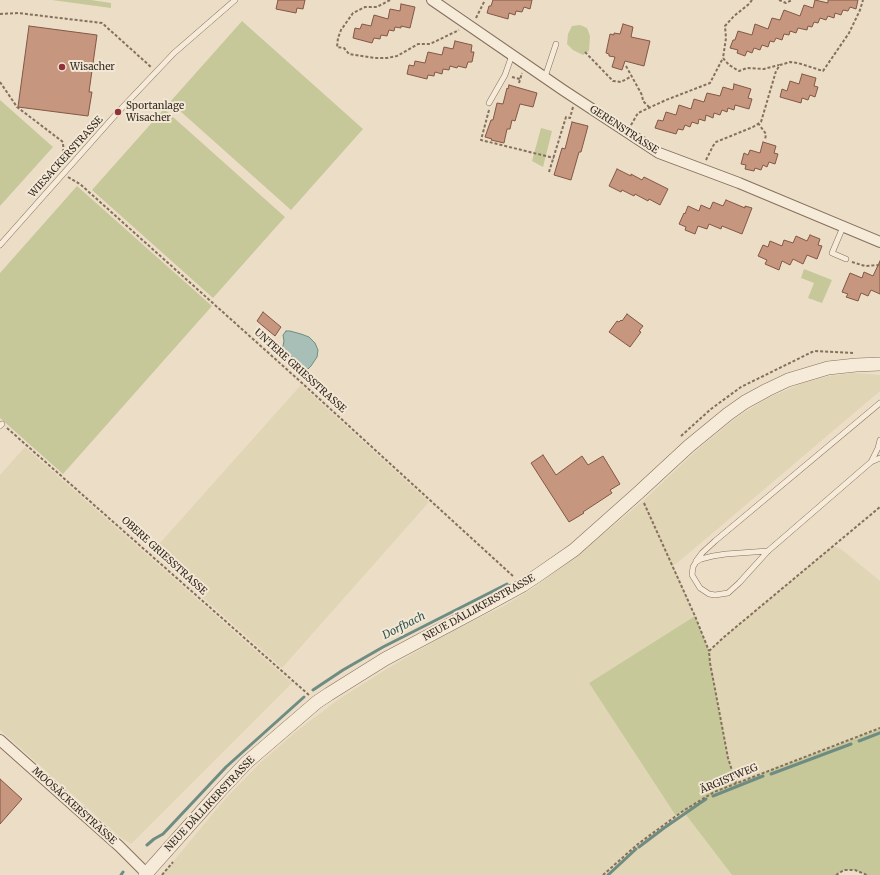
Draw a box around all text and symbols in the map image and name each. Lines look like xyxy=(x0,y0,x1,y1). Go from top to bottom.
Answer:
place label: Wisacher xyxy=(70,61,115,73)
marker: Wisacher xyxy=(57,62,67,72)
place label: Sportanlage Wisacher xyxy=(126,100,184,124)
street label: GERENSTRASSE xyxy=(587,103,661,157)
marker: Sportanlage Wisacher xyxy=(113,107,123,117)
street label: WIESACKERSTRASSE xyxy=(26,114,106,200)
street label: UNTERE GRIESSTRASSE xyxy=(252,327,348,415)
street label: OBERE GRIESSTRASSE xyxy=(119,514,209,598)
street label: NEUE DÄLLIKERSTRASSE xyxy=(421,572,537,644)
water label: Dorfbach xyxy=(380,610,428,642)
street label: NEUE DÄLLIKERSTRASSE xyxy=(163,754,257,854)
street label: ÄRGISTWEG xyxy=(698,761,760,797)
street label: MOOSÄCKERSTRASSE xyxy=(29,765,119,847)

